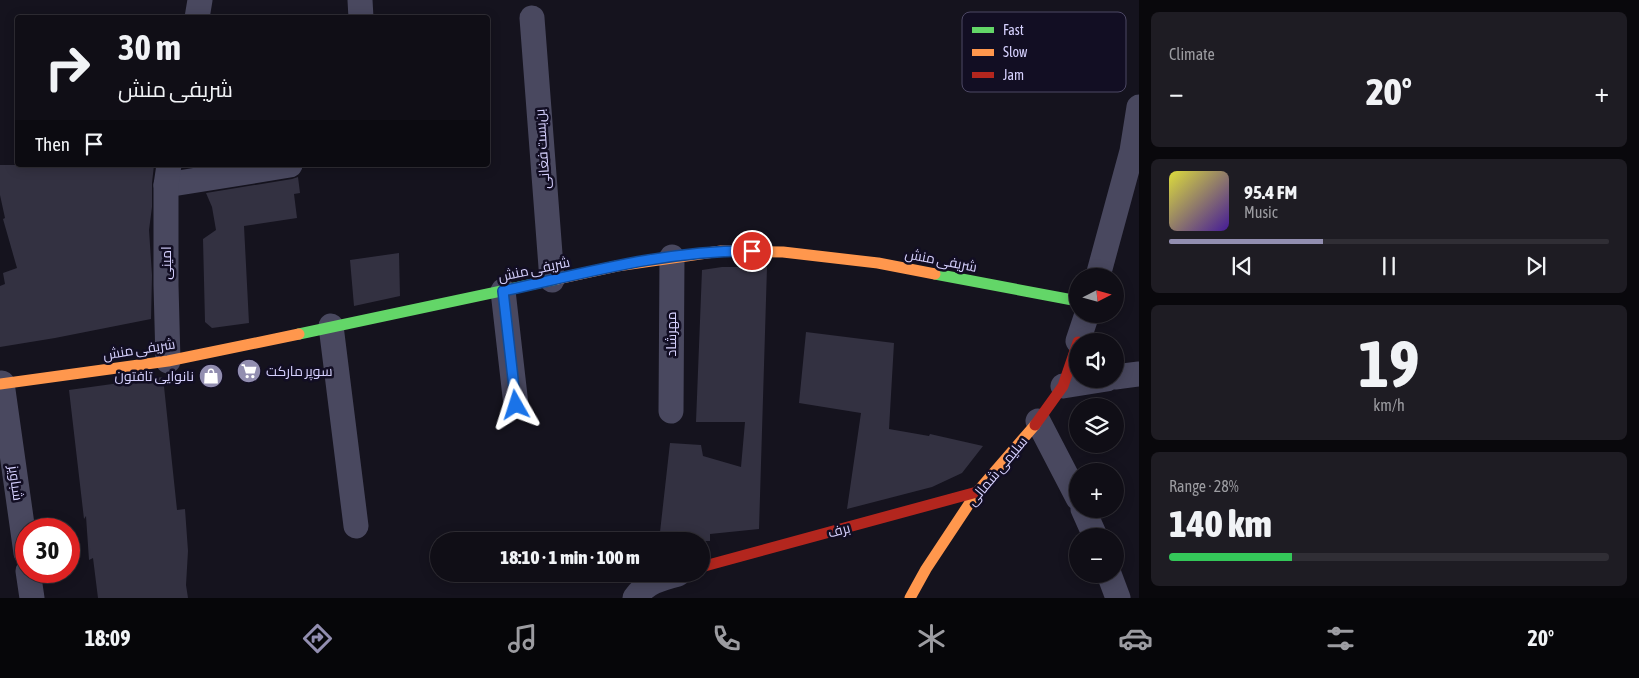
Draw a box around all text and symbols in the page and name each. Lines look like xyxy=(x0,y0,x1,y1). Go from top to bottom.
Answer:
legend xyxy=(962,12,1126,92)
text: Fast xyxy=(1003,22,1024,38)
text: 30 m xyxy=(118,27,181,67)
icon: right xyxy=(35,35,100,100)
text: Slow xyxy=(1003,44,1028,60)
text: Climate xyxy=(1169,45,1215,63)
text: Jam xyxy=(1003,67,1024,83)
text: 20° xyxy=(1366,70,1412,113)
text: شریفی منش xyxy=(118,76,233,102)
text: − xyxy=(1169,76,1184,108)
text: + xyxy=(1594,76,1609,108)
street label: بن‌بست فغانی xyxy=(531,108,553,190)
icon: arrive xyxy=(80,130,108,158)
text: Then xyxy=(35,133,70,155)
text: 95.4 FM xyxy=(1244,181,1297,203)
text: Music xyxy=(1244,203,1278,221)
pin xyxy=(731,230,773,272)
icon: arrive xyxy=(738,237,766,265)
street label: شریفی منش xyxy=(904,245,978,275)
street label: امینی xyxy=(158,246,174,280)
icon: previous xyxy=(1228,252,1256,280)
icon: pause xyxy=(1375,252,1403,280)
icon: next xyxy=(1522,252,1550,280)
street label: شریفی منش xyxy=(497,254,571,284)
north arrow xyxy=(1069,268,1124,322)
map controls xyxy=(1069,268,1124,583)
street label: مهرشاد xyxy=(663,312,679,356)
text: 19 xyxy=(1358,326,1420,401)
button: sound xyxy=(1069,333,1124,388)
street label: شریفی منش xyxy=(102,335,176,363)
supermarket icon: سوپر مارکت xyxy=(236,358,262,384)
shop icon: نانوایی تافتون xyxy=(198,363,224,389)
place label: سوپر مارکت xyxy=(266,363,333,381)
place label: نانوایی تافتون xyxy=(115,368,194,384)
position arrow xyxy=(489,378,541,430)
text: km/h xyxy=(1373,396,1405,414)
button: layers xyxy=(1069,398,1124,453)
street label: سلیمی شمالی xyxy=(964,433,1030,509)
street label: شباویز xyxy=(5,463,26,502)
button: + xyxy=(1069,463,1124,518)
text: Range · 28% xyxy=(1169,477,1239,495)
text: 140 km xyxy=(1169,502,1272,545)
speed limit sign: 30 xyxy=(15,518,80,583)
street label: برف xyxy=(826,519,852,541)
button: − xyxy=(1069,528,1124,583)
text: 18:10 · 1 min · 100 m xyxy=(500,546,640,568)
icon: directions xyxy=(300,621,335,656)
icon: music xyxy=(505,621,540,656)
icon: phone xyxy=(709,621,744,656)
icon: climate xyxy=(914,621,949,656)
icon: car xyxy=(1118,621,1153,656)
icon: filters xyxy=(1323,621,1358,656)
text: 18:09 xyxy=(85,625,131,651)
text: 20° xyxy=(1527,625,1554,651)

